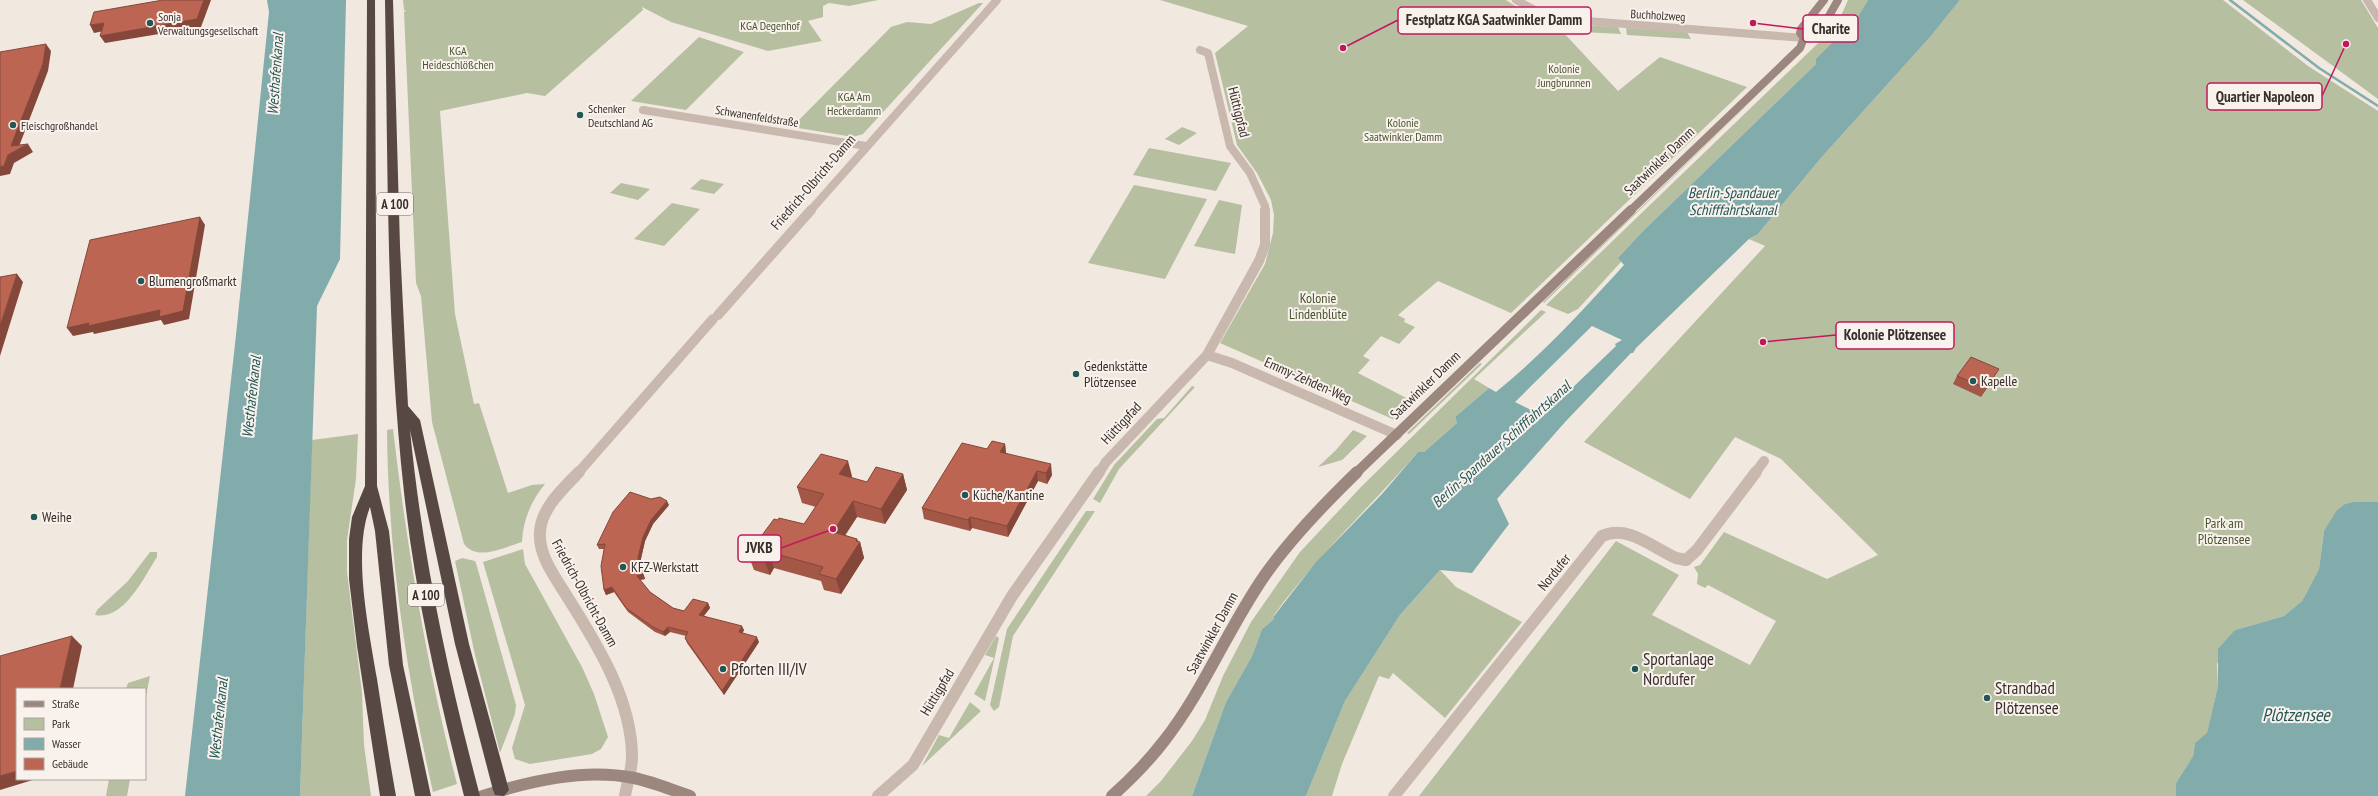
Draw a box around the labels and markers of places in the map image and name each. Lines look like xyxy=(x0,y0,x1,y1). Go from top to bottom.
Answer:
callout: Festplatz KGA Saatwinkler Damm xyxy=(1398,7,1591,34)
place label: Sonja Verwaltungsgesellschaft xyxy=(157,9,259,38)
callout: Charite xyxy=(1803,15,1858,42)
marker: Sonja Verwaltungsgesellschaft xyxy=(145,18,155,28)
callout: Quartier Napoleon xyxy=(2207,83,2322,110)
place label: Schenker Deutschland AG xyxy=(588,101,653,130)
marker: Schenker Deutschland AG xyxy=(575,110,585,120)
place label: Fleischgroßhandel xyxy=(21,118,98,133)
marker: Fleischgroßhandel xyxy=(8,120,18,130)
place label: Blumengroßmarkt xyxy=(149,272,237,290)
marker: Blumengroßmarkt xyxy=(136,276,146,286)
callout: Kolonie Plötzensee xyxy=(1836,322,1954,349)
place label: Gedenkstätte Plötzensee xyxy=(1084,357,1148,391)
marker: Gedenkstätte Plötzensee xyxy=(1071,369,1081,379)
place label: Kapelle xyxy=(1981,372,2018,390)
marker: Kapelle xyxy=(1968,376,1978,386)
place label: Küche/Kantine xyxy=(973,486,1044,504)
marker: Küche/Kantine xyxy=(960,490,970,500)
place label: Weihe xyxy=(42,508,72,526)
marker: Weihe xyxy=(29,512,39,522)
callout: JVKB xyxy=(738,535,781,562)
place label: KFZ-Werkstatt xyxy=(631,558,699,576)
marker: KFZ-Werkstatt xyxy=(618,562,628,572)
place label: Sportanlage Nordufer xyxy=(1643,648,1714,690)
place label: Pforten III/IV xyxy=(731,658,807,680)
marker: Pforten III/IV xyxy=(718,664,728,674)
marker: Sportanlage Nordufer xyxy=(1630,664,1640,674)
place label: Strandbad Plötzensee xyxy=(1995,677,2059,719)
marker: Strandbad Plötzensee xyxy=(1982,693,1992,703)

